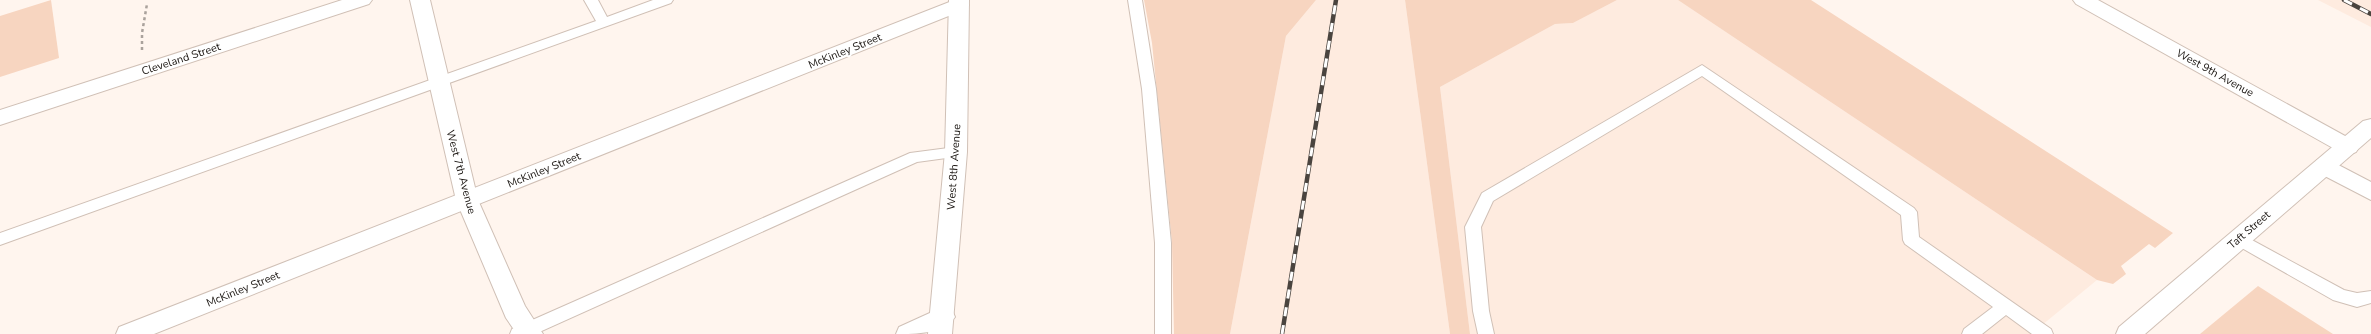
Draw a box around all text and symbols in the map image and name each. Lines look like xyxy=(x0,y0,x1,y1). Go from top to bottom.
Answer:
street label: McKinley Street xyxy=(806,29,884,72)
street label: Cleveland Street xyxy=(139,39,223,79)
street label: West 9th Avenue xyxy=(2174,46,2256,101)
street label: West 8th Avenue xyxy=(944,123,964,211)
street label: West 7th Avenue xyxy=(443,128,479,216)
street label: McKinley Street xyxy=(505,148,583,191)
street label: Taft Street xyxy=(2225,207,2274,253)
street label: McKinley Street xyxy=(204,267,282,310)

